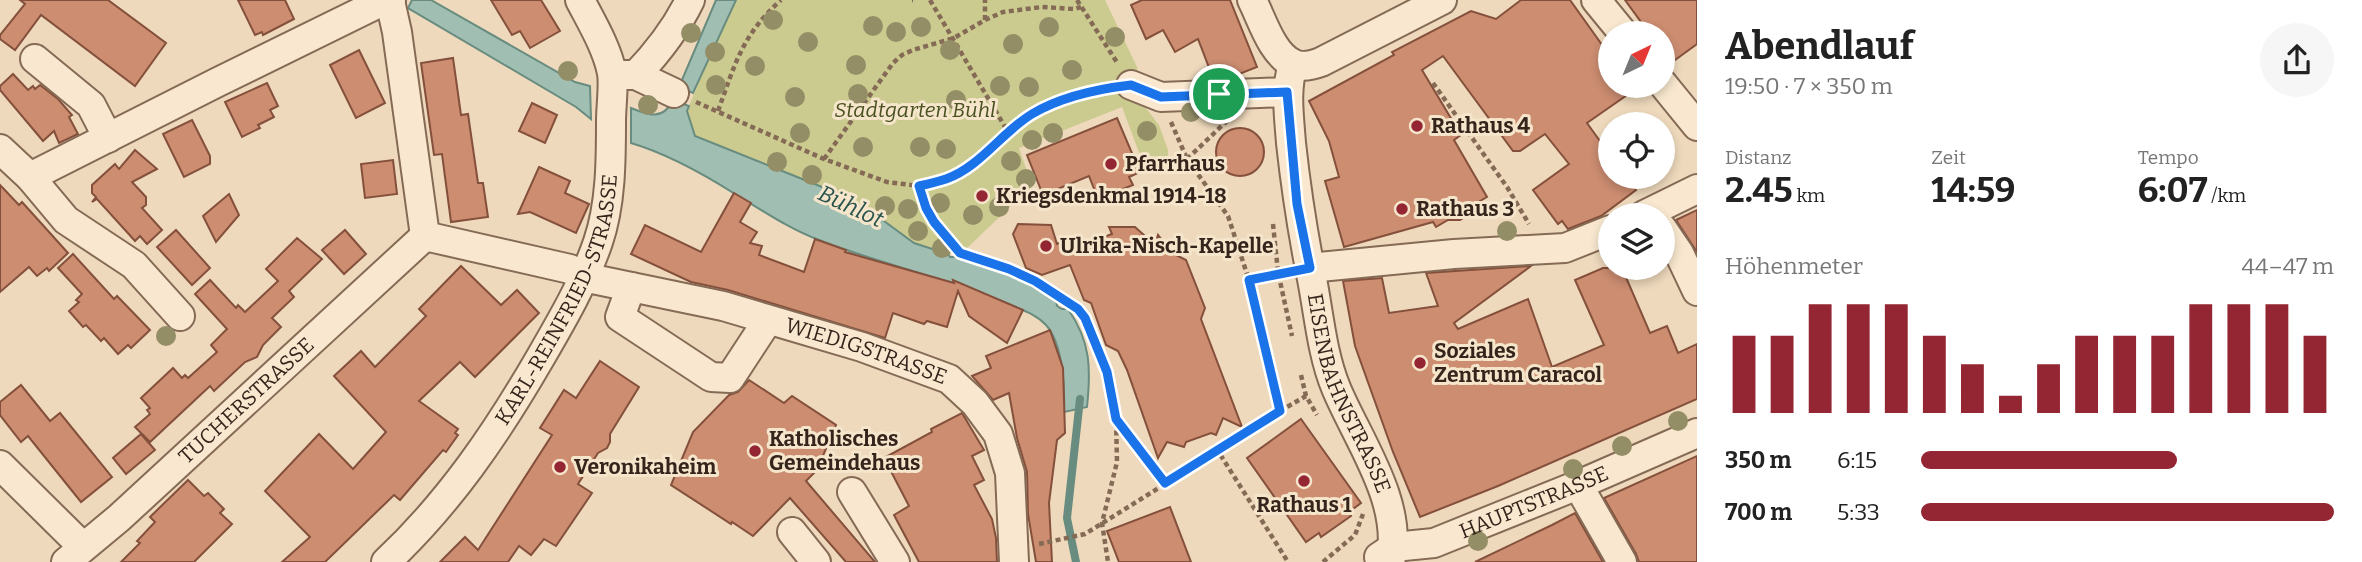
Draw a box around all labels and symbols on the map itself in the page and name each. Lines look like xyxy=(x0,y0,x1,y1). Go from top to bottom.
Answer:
north arrow xyxy=(1598,21,1675,98)
pin xyxy=(1189,64,1249,124)
park label: Stadtgarten Bühl xyxy=(834,97,996,123)
place label: Rathaus 4 xyxy=(1431,113,1530,139)
marker: Rathaus 4 xyxy=(1409,118,1425,134)
place label: Pfarrhaus xyxy=(1125,151,1225,177)
marker: Pfarrhaus xyxy=(1103,156,1119,172)
street label: KARL-REINFRIED-STRASSE xyxy=(490,173,623,430)
water label: Bühlot xyxy=(814,179,889,234)
place label: Kriegsdenkmal 1914-18 xyxy=(996,183,1227,209)
marker: Kriegsdenkmal 1914-18 xyxy=(974,188,990,204)
place label: Rathaus 3 xyxy=(1416,196,1514,222)
marker: Rathaus 3 xyxy=(1394,201,1410,217)
place label: Ulrika-Nisch-Kapelle xyxy=(1060,233,1274,259)
marker: Ulrika-Nisch-Kapelle xyxy=(1038,238,1054,254)
street label: EISENBAHNSTRASSE xyxy=(1302,292,1396,497)
street label: WIEDIGSTRASSE xyxy=(782,312,951,390)
street label: TUCHERSTRASSE xyxy=(173,332,319,469)
place label: Soziales Zentrum Caracol xyxy=(1434,338,1603,388)
marker: Soziales Zentrum Caracol xyxy=(1412,355,1428,371)
place label: Katholisches Gemeindehaus xyxy=(769,426,920,476)
marker: Katholisches Gemeindehaus xyxy=(747,443,763,459)
place label: Veronikaheim xyxy=(574,454,716,480)
marker: Veronikaheim xyxy=(552,459,568,475)
street label: HAUPTSTRASSE xyxy=(1455,460,1612,544)
marker: Rathaus 1 xyxy=(1296,473,1312,489)
place label: Rathaus 1 xyxy=(1256,492,1352,518)

